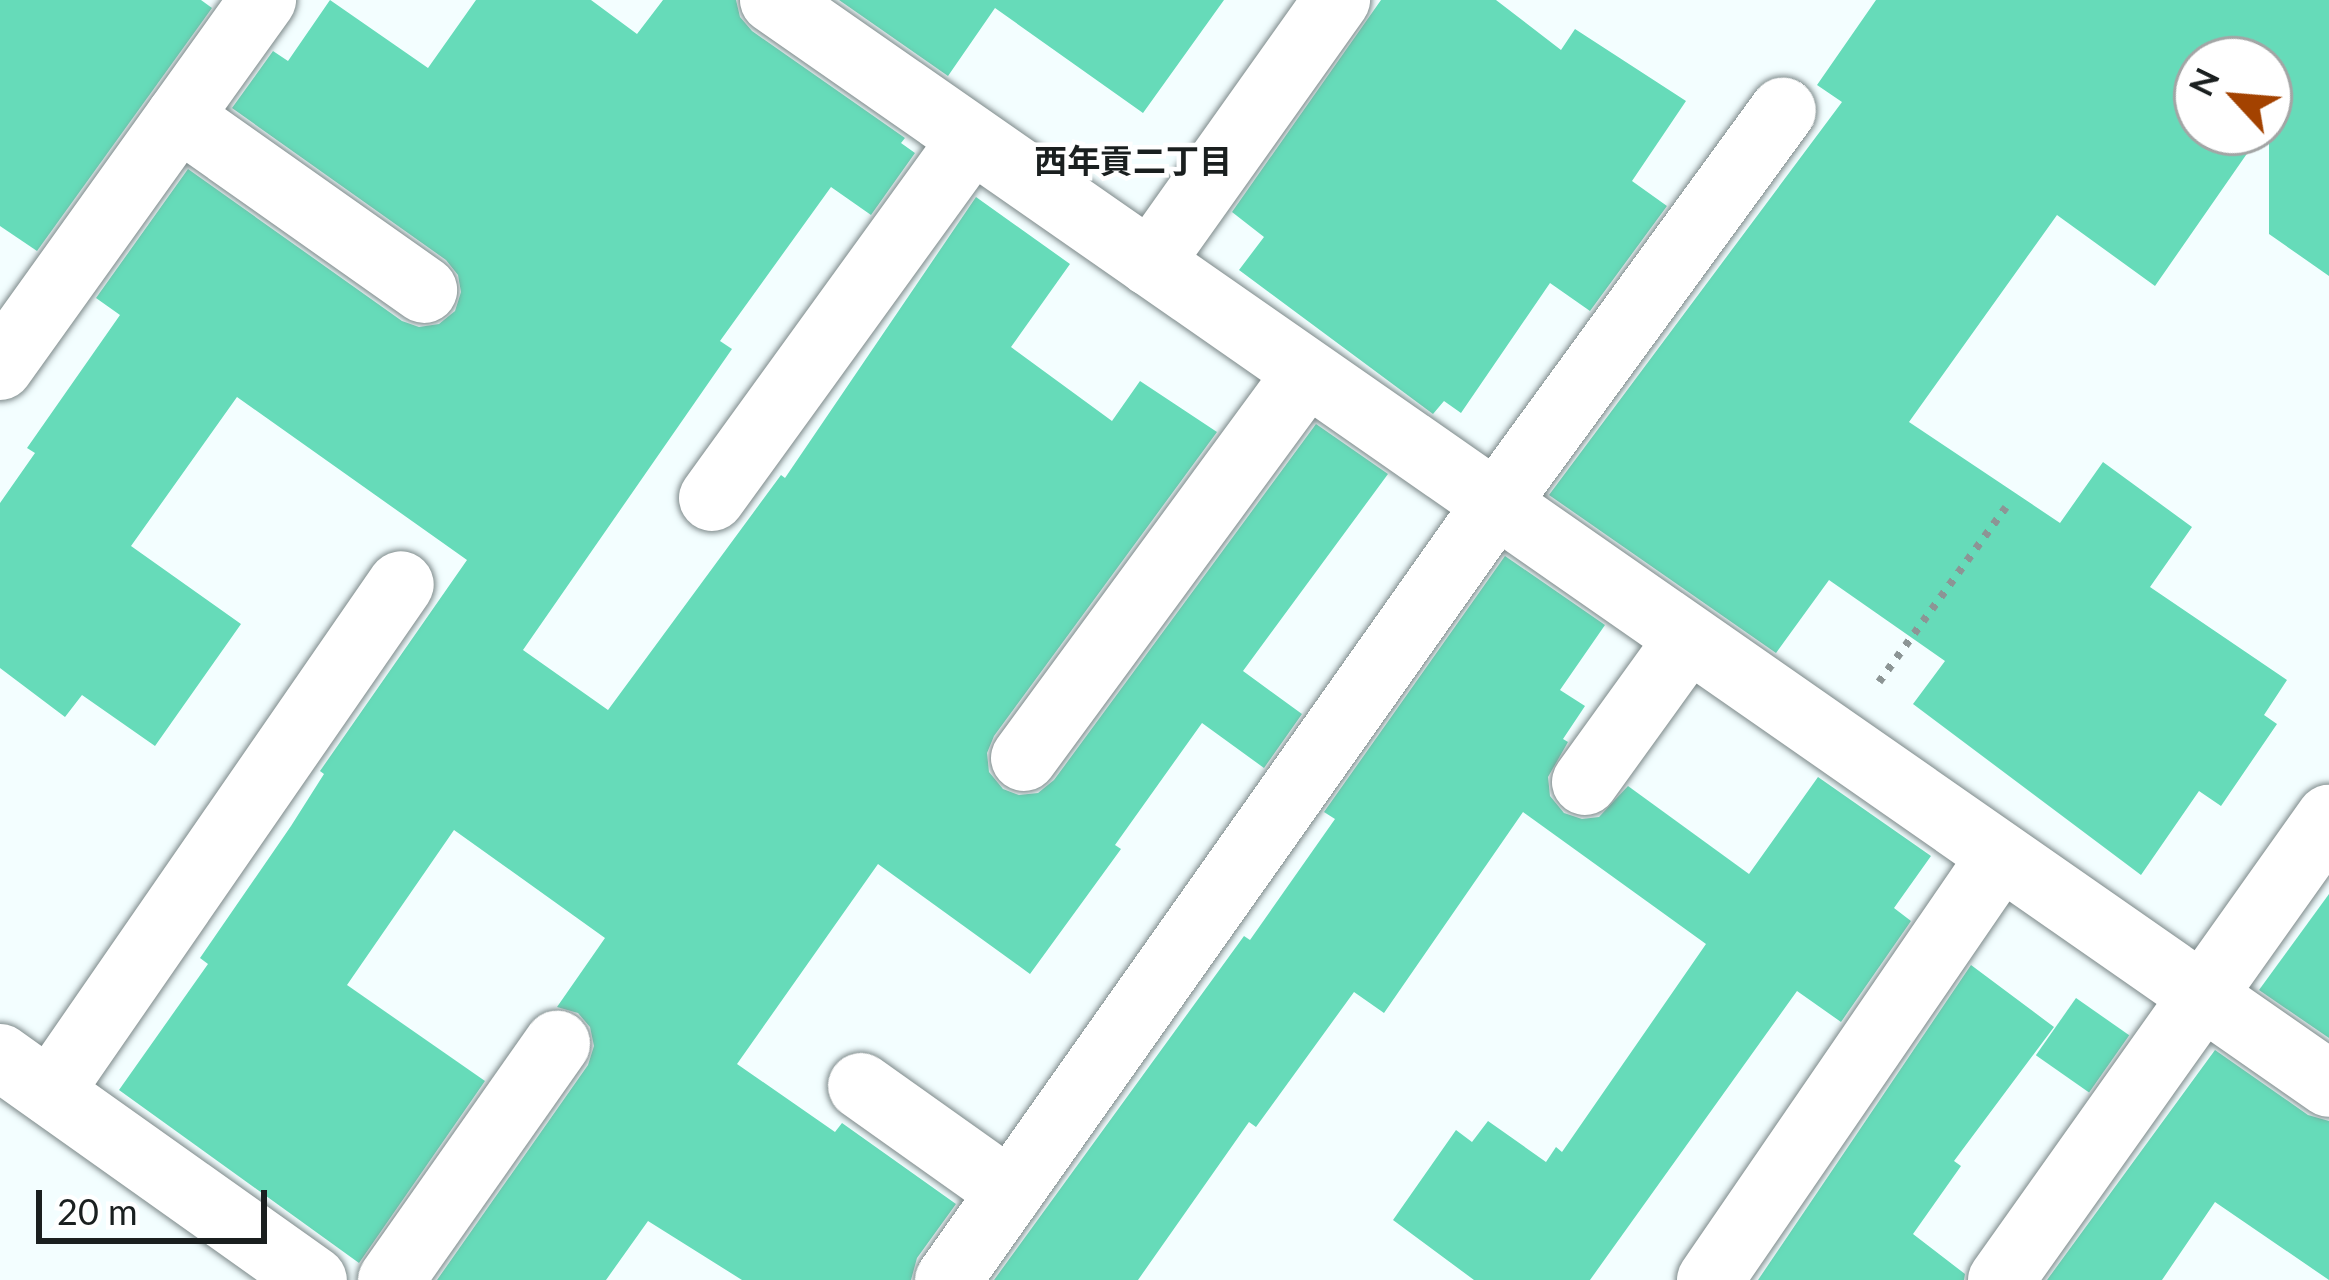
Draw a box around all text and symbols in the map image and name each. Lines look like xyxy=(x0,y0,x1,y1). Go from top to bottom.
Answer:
north arrow xyxy=(2173,36,2293,156)
text: N xyxy=(2180,61,2227,102)
district label: 西年貢二丁目 xyxy=(1034,141,1232,181)
scale bar xyxy=(42,1166,273,1240)
text: 20 m xyxy=(57,1189,138,1233)

